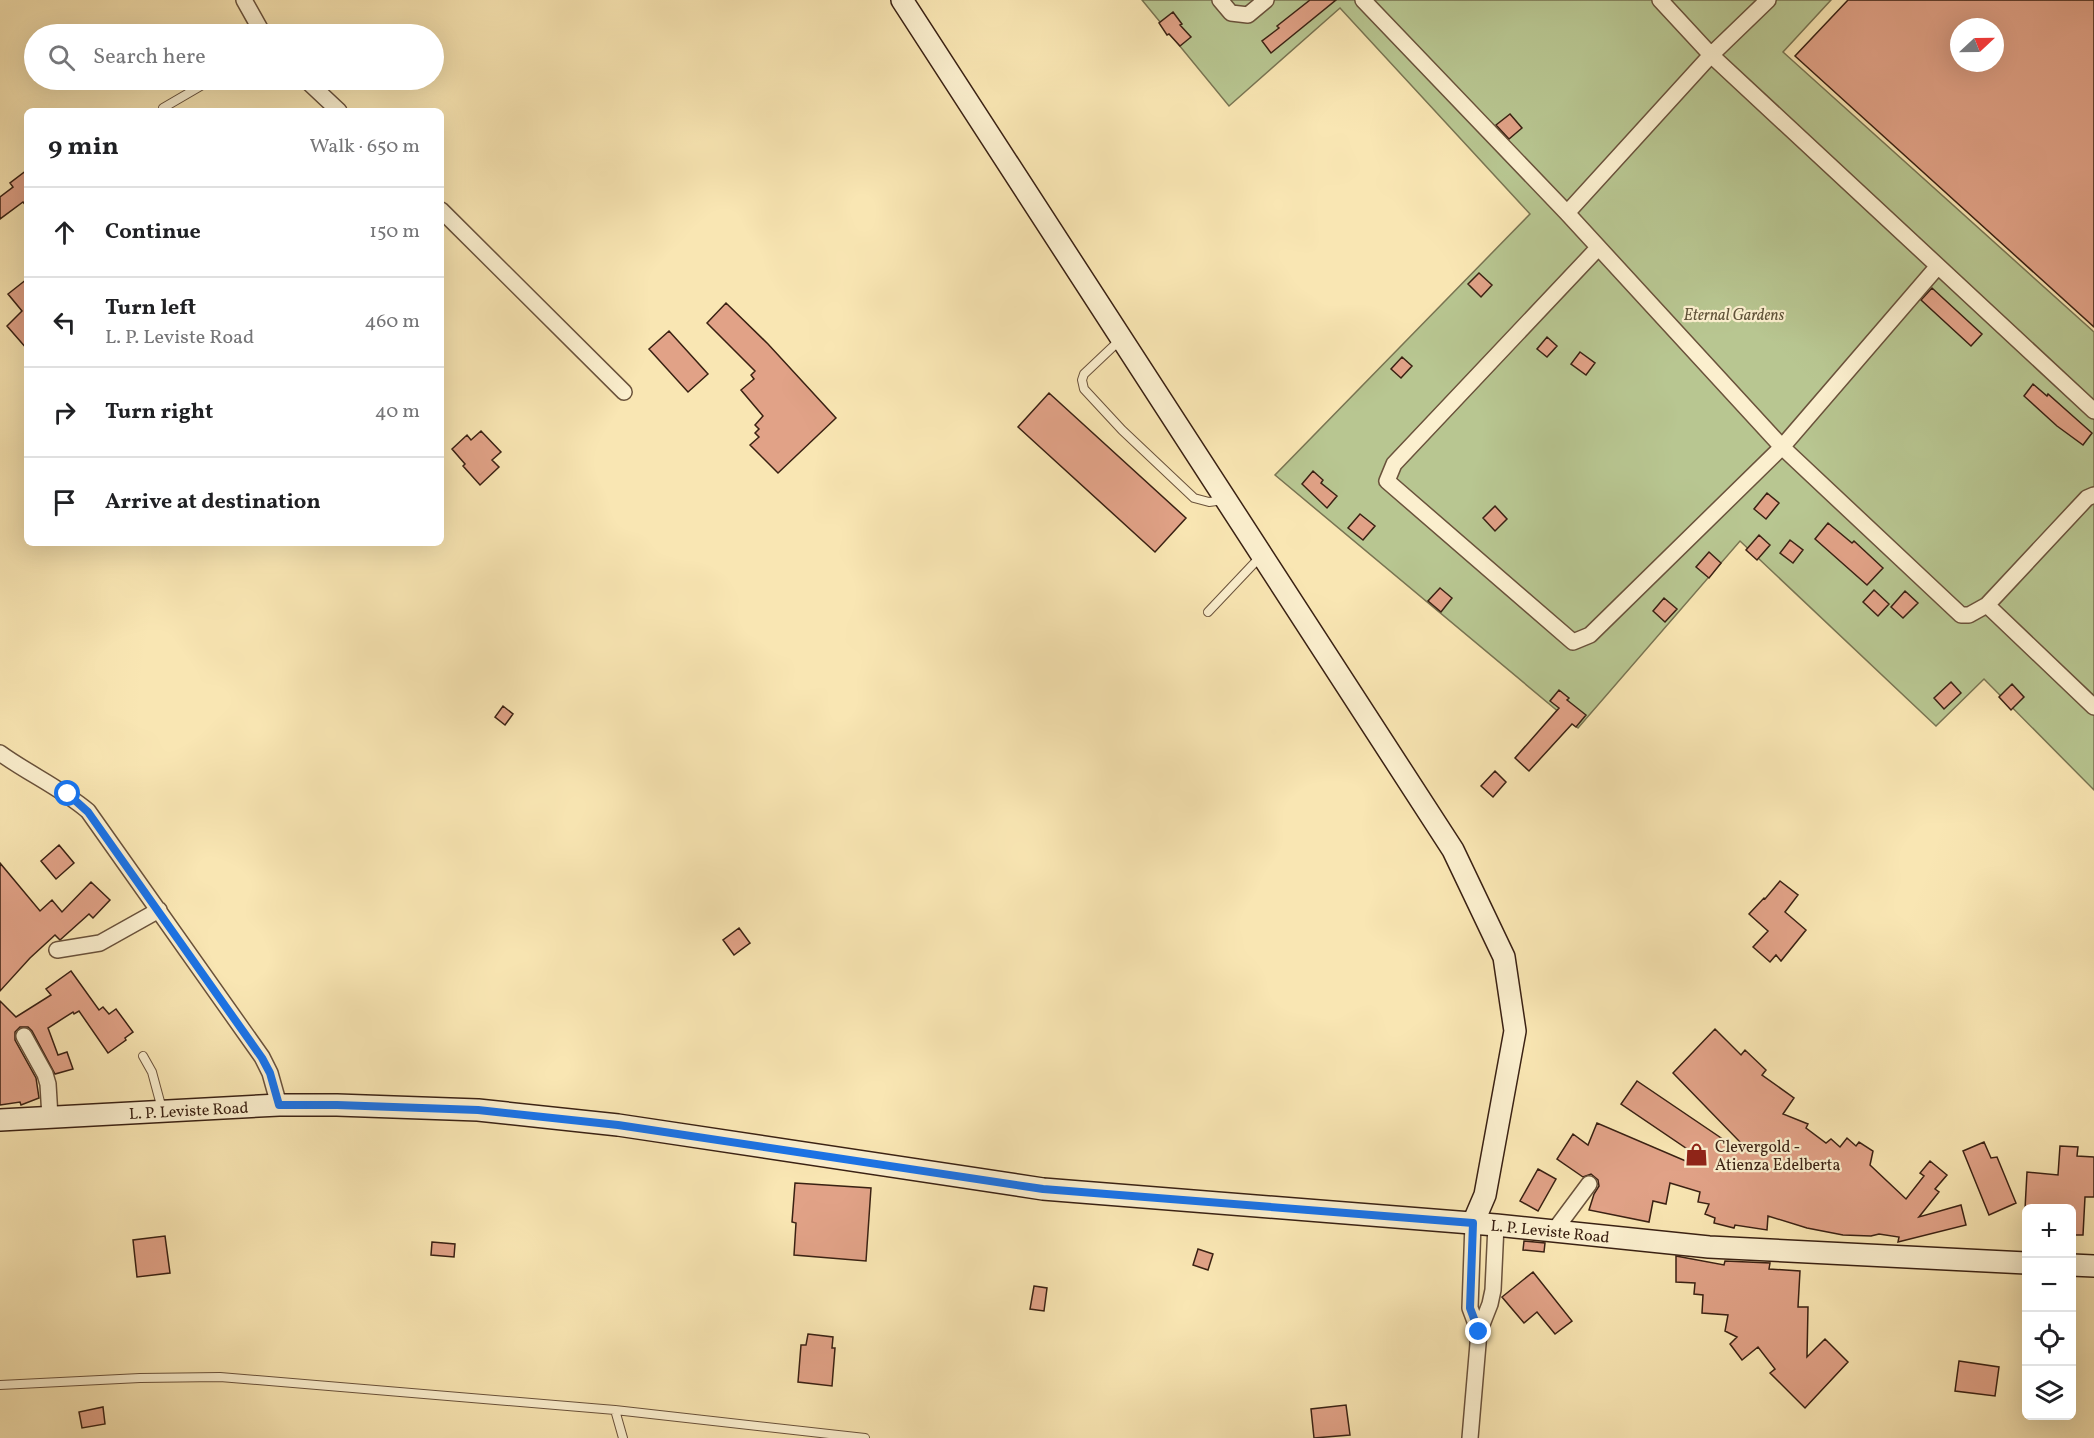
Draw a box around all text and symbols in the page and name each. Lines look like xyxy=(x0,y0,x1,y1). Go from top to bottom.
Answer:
north arrow xyxy=(1950,18,2004,72)
search box xyxy=(24,24,444,90)
icon: search xyxy=(45,41,78,74)
text: Search here xyxy=(93,42,206,73)
text: 9 min xyxy=(48,129,119,165)
text: Walk · 650 m xyxy=(310,133,420,161)
icon: ahead xyxy=(48,216,81,249)
text: Continue xyxy=(105,217,201,248)
text: 150 m xyxy=(369,218,420,246)
text: Turn left xyxy=(105,293,196,324)
park label: Eternal Gardens xyxy=(1684,305,1785,327)
icon: left xyxy=(48,306,81,339)
text: 460 m xyxy=(364,308,420,336)
text: L. P. Leviste Road xyxy=(105,324,254,352)
icon: right xyxy=(48,396,81,429)
text: Turn right xyxy=(105,397,213,428)
text: 40 m xyxy=(375,398,420,426)
icon: arrive xyxy=(48,486,81,519)
text: Arrive at destination xyxy=(105,487,321,518)
route start xyxy=(54,780,80,806)
street label: L. P. Leviste Road xyxy=(129,1098,249,1126)
place label: Clevergold - Atienza Edelberta xyxy=(1715,1137,1840,1177)
shop icon: Clevergold - Atienza Edelberta xyxy=(1684,1142,1710,1168)
map controls xyxy=(2022,1204,2076,1420)
button: + xyxy=(2022,1204,2076,1258)
street label: L. P. Leviste Road xyxy=(1490,1216,1611,1250)
button: − xyxy=(2022,1258,2076,1312)
button: locate xyxy=(2022,1312,2076,1366)
route end xyxy=(1465,1318,1491,1344)
button: layers xyxy=(2022,1366,2076,1420)

